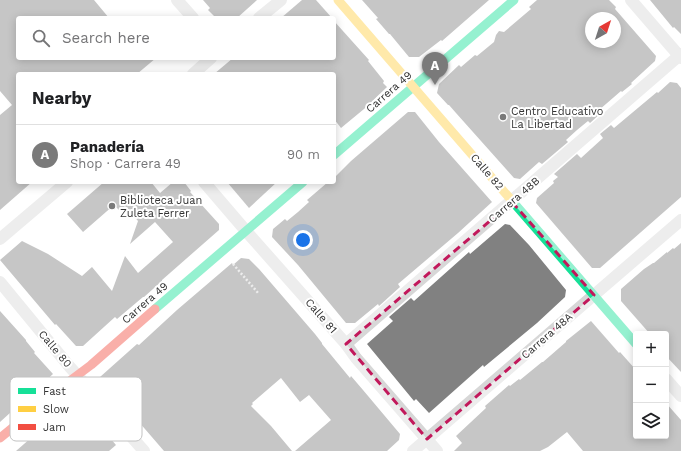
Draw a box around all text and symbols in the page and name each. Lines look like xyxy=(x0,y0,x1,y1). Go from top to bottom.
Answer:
north arrow xyxy=(585,12,621,48)
search box xyxy=(16,16,336,60)
icon: search xyxy=(30,27,52,49)
text: Search here xyxy=(62,29,150,47)
pin: A xyxy=(422,52,448,85)
street label: Carrera 49 xyxy=(363,68,415,115)
text: Nearby xyxy=(32,88,91,108)
place label: Centro Educativo La Libertad xyxy=(511,105,603,131)
marker: Centro Educativo La Libertad xyxy=(498,112,508,122)
text: Panadería xyxy=(70,138,144,156)
text: A xyxy=(41,147,49,162)
text: 90 m xyxy=(287,147,320,162)
street label: Calle 82 xyxy=(468,151,506,193)
text: Shop · Carrera 49 xyxy=(70,156,181,171)
street label: Carrera 48B xyxy=(486,174,542,226)
place label: Biblioteca Juan Zuleta Ferrer xyxy=(120,194,202,220)
marker: Biblioteca Juan Zuleta Ferrer xyxy=(107,201,117,211)
your location xyxy=(293,230,313,250)
street label: Carrera 49 xyxy=(119,279,171,326)
street label: Calle 81 xyxy=(302,296,340,336)
street label: Carrera 48A xyxy=(519,310,575,362)
street label: Calle 80 xyxy=(36,328,74,370)
map controls xyxy=(633,331,669,439)
button: + xyxy=(633,331,669,367)
button: − xyxy=(633,367,669,403)
legend xyxy=(10,377,142,441)
text: Fast xyxy=(43,385,66,398)
text: Slow xyxy=(43,403,69,416)
button: layers xyxy=(633,403,669,439)
text: Jam xyxy=(43,421,66,434)

